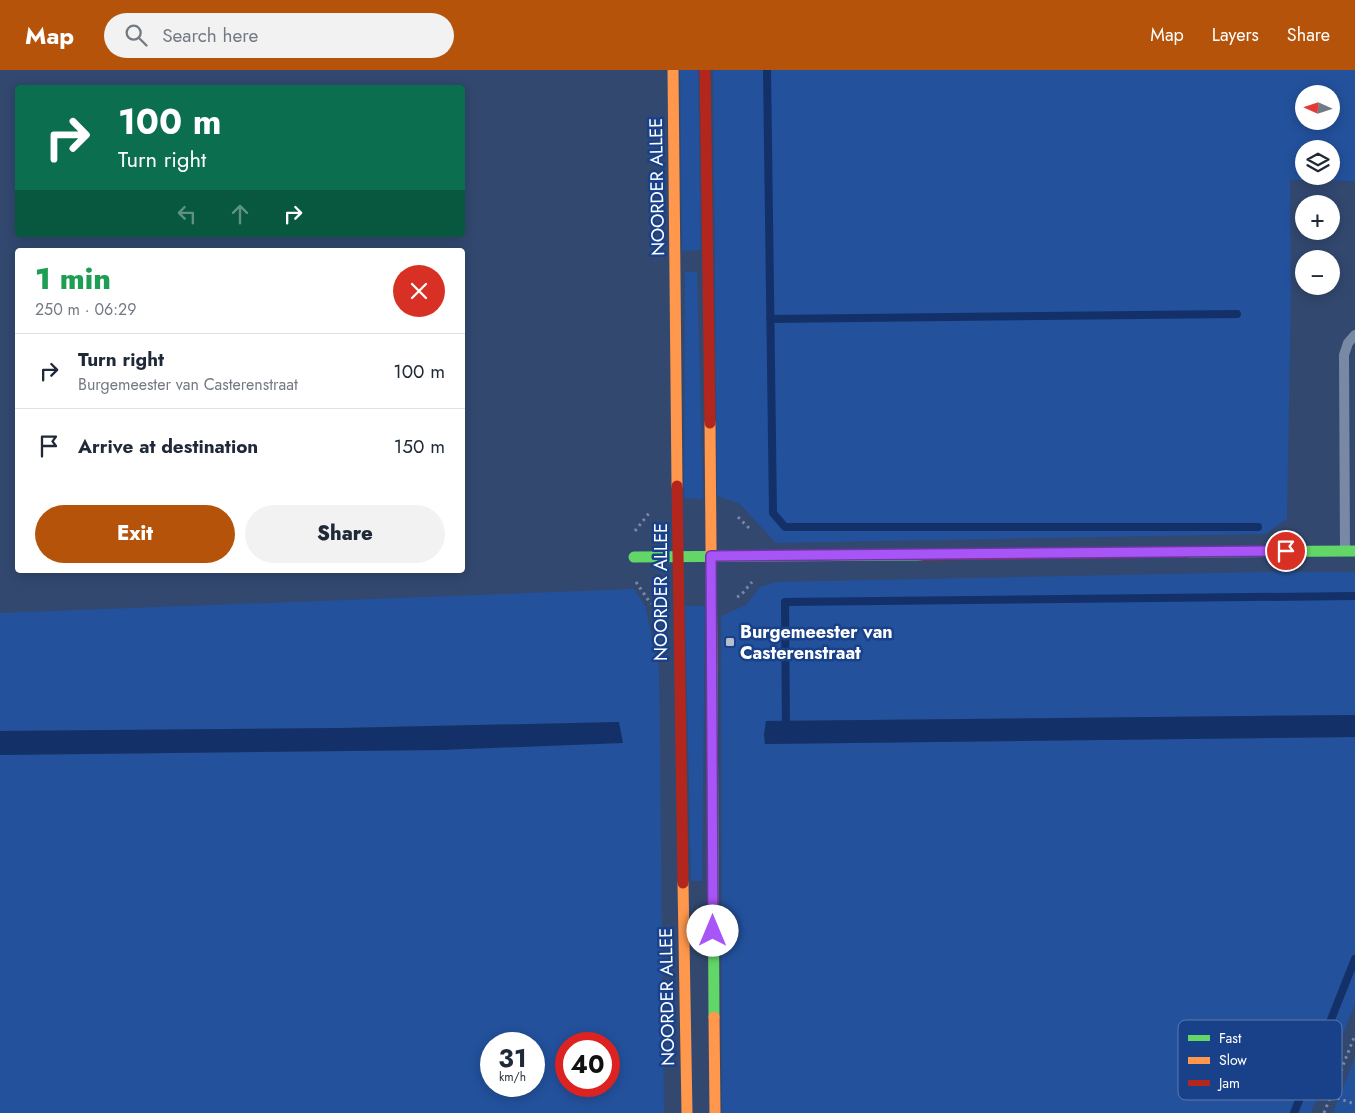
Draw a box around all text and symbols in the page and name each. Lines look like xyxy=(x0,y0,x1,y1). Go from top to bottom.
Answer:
search box xyxy=(104,13,454,58)
text: Map xyxy=(25,18,74,53)
icon: search xyxy=(122,21,150,49)
text: Search here xyxy=(162,22,258,49)
text: Map xyxy=(1150,22,1184,48)
text: Layers xyxy=(1212,22,1259,48)
text: Share xyxy=(1287,22,1330,48)
north arrow xyxy=(1295,85,1340,130)
map controls xyxy=(1295,85,1340,295)
text: 100 m xyxy=(118,97,221,147)
icon: right xyxy=(35,105,100,170)
street label: NOORDER ALLEE xyxy=(643,118,671,256)
button: layers xyxy=(1295,140,1340,185)
text: Turn right xyxy=(118,143,206,175)
button: + xyxy=(1295,195,1340,240)
icon: left xyxy=(173,200,201,228)
icon: ahead xyxy=(226,200,254,228)
icon: right xyxy=(279,200,307,228)
button: − xyxy=(1295,250,1340,295)
text: 1 min xyxy=(35,257,111,300)
button: close xyxy=(393,265,445,317)
text: 250 m · 06:29 xyxy=(35,298,136,321)
text: Turn right xyxy=(78,346,164,373)
icon: right xyxy=(35,357,63,385)
text: 100 m xyxy=(393,358,445,385)
text: Burgemeester van Casterenstraat xyxy=(78,373,298,396)
icon: arrive xyxy=(35,432,63,460)
text: Arrive at destination xyxy=(78,433,258,460)
text: 150 m xyxy=(394,433,445,460)
button: Exit xyxy=(35,505,235,563)
button: Share xyxy=(245,505,445,563)
street label: NOORDER ALLEE xyxy=(648,523,674,661)
pin xyxy=(1265,530,1307,572)
icon: arrive xyxy=(1272,537,1300,565)
place label: Burgemeester van Casterenstraat xyxy=(740,619,893,666)
marker: Burgemeester van Casterenstraat xyxy=(724,636,736,648)
position arrow xyxy=(686,904,738,956)
street label: NOORDER ALLEE xyxy=(653,928,681,1066)
legend xyxy=(1178,1020,1342,1100)
text: Fast xyxy=(1219,1028,1242,1048)
speed limit sign: 40 xyxy=(555,1032,620,1097)
text: 31 xyxy=(498,1040,527,1076)
text: Slow xyxy=(1219,1050,1247,1070)
text: km/h xyxy=(499,1068,526,1086)
text: Jam xyxy=(1217,1073,1240,1093)

